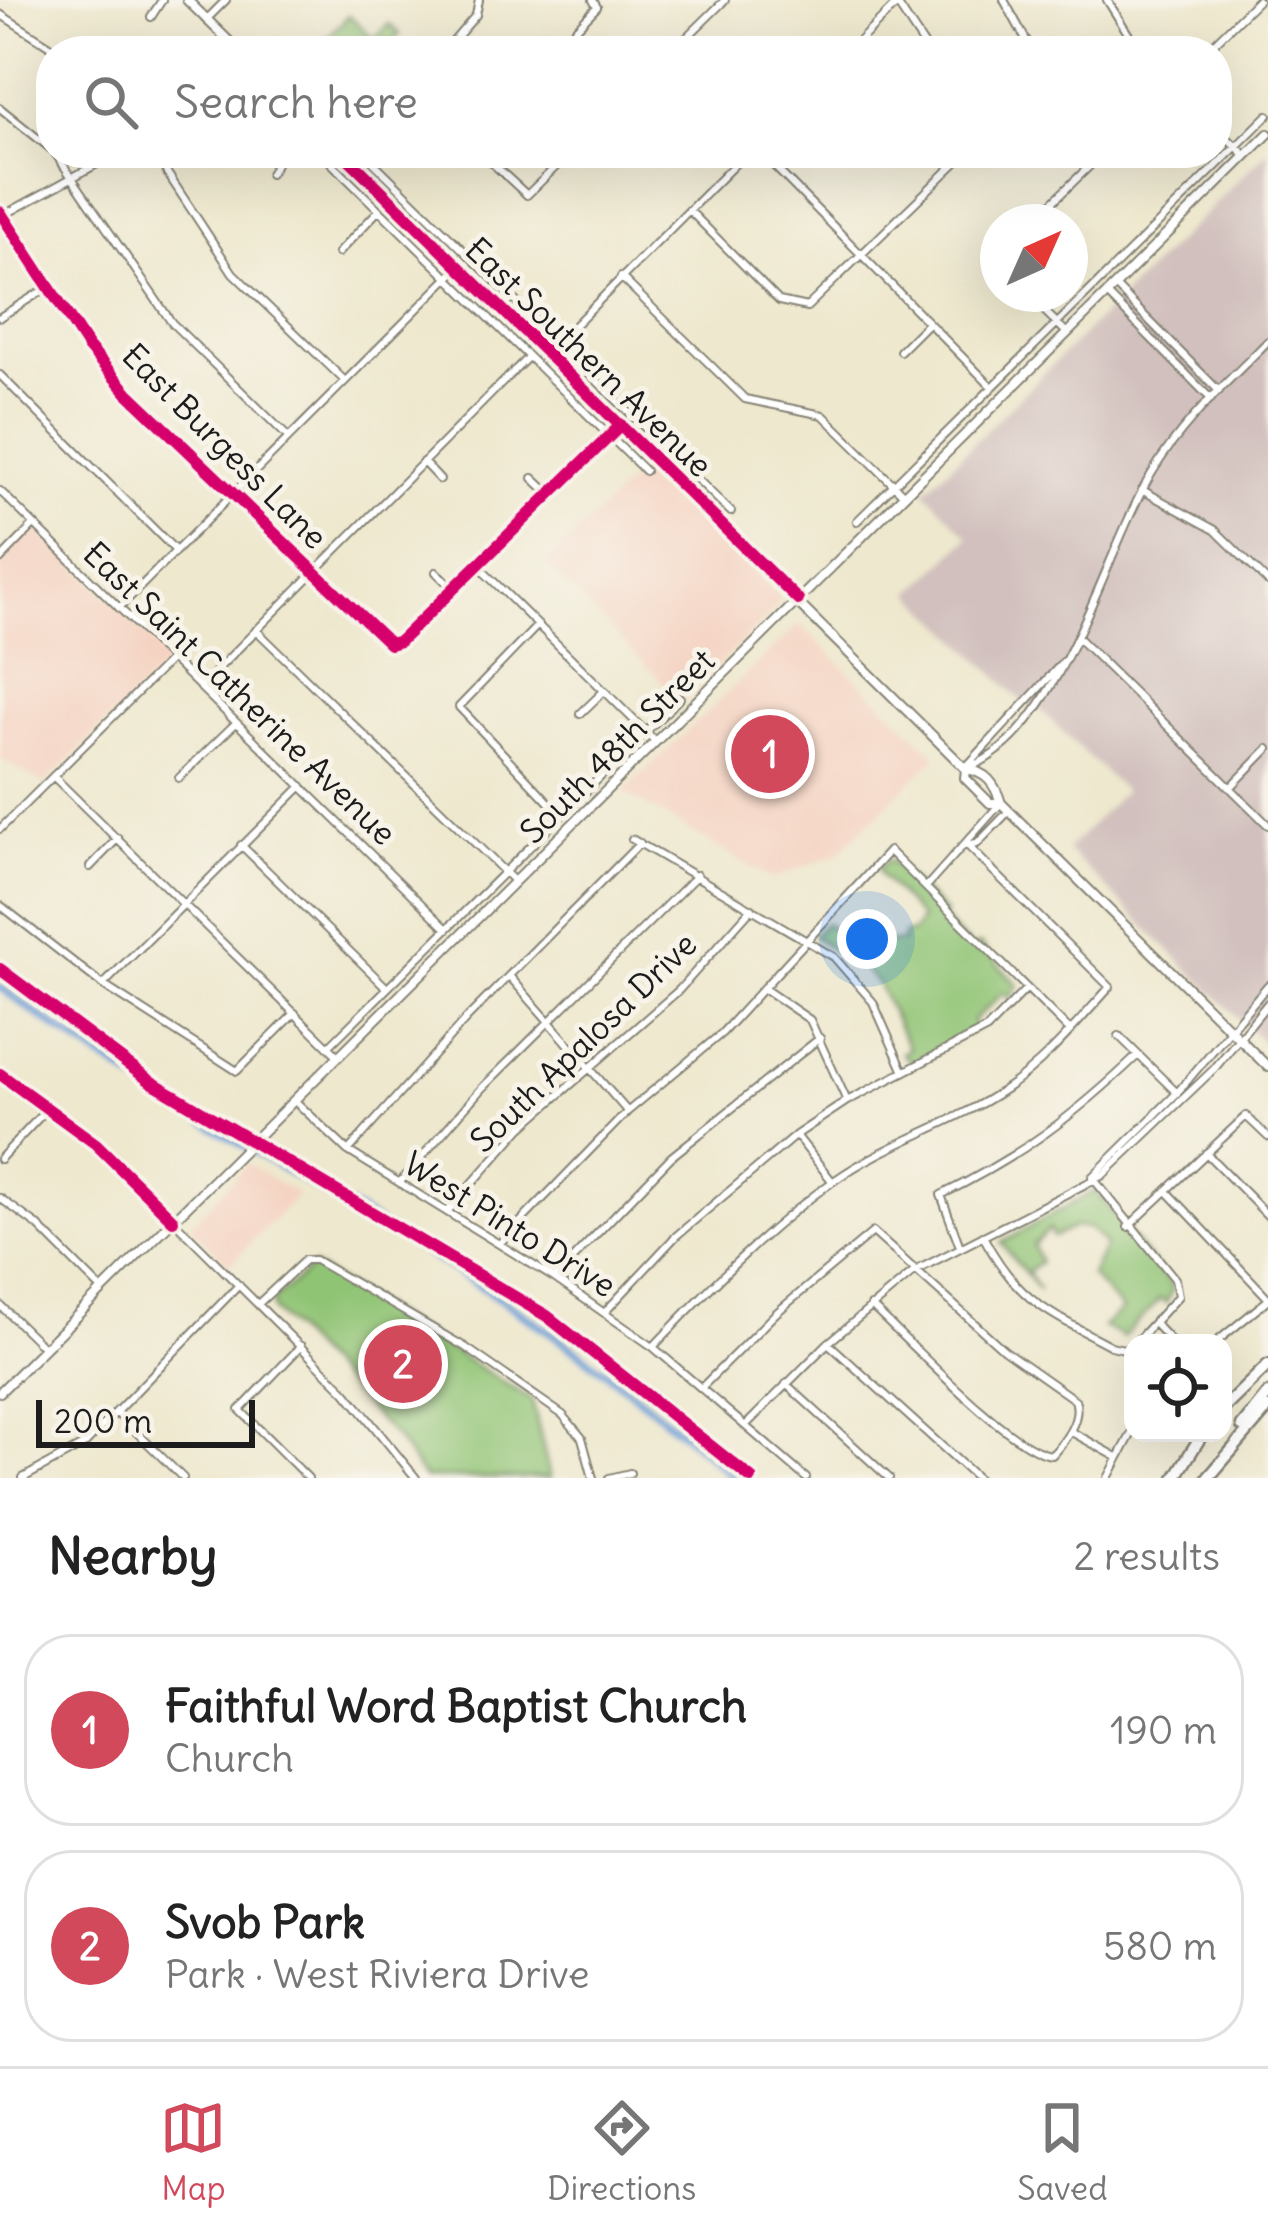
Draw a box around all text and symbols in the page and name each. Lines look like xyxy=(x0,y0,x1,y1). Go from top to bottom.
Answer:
search box xyxy=(36,36,1232,168)
icon: search xyxy=(78,69,144,135)
text: Search here xyxy=(174,74,418,130)
north arrow xyxy=(980,204,1088,312)
street label: East Southern Avenue xyxy=(457,228,721,486)
street label: East Burgess Lane xyxy=(114,335,336,557)
street label: East Saint Catherine Avenue xyxy=(75,533,405,853)
street label: South 48th Street xyxy=(511,640,723,852)
pin: 1 xyxy=(731,709,809,799)
your location xyxy=(837,909,897,969)
street label: South Apalosa Drive xyxy=(461,923,705,1161)
street label: West Pinto Drive xyxy=(396,1142,624,1306)
pin: 2 xyxy=(364,1319,442,1409)
map controls xyxy=(1124,1334,1232,1442)
button: locate xyxy=(1124,1334,1232,1442)
scale bar xyxy=(36,1394,255,1447)
text: 200 m xyxy=(54,1400,152,1442)
text: Nearby xyxy=(48,1524,217,1588)
text: 2 results xyxy=(1073,1532,1220,1581)
text: Faithful Word Baptist Church xyxy=(165,1678,747,1734)
text: 1 xyxy=(82,1706,98,1755)
text: 190 m xyxy=(1110,1706,1217,1755)
text: Church xyxy=(165,1734,294,1783)
text: Svob Park xyxy=(165,1894,365,1950)
text: 2 xyxy=(79,1922,101,1971)
text: 580 m xyxy=(1103,1922,1217,1971)
text: Park · West Riviera Drive xyxy=(165,1950,589,1999)
tab: Map xyxy=(160,2095,226,2209)
tab: Directions xyxy=(547,2095,696,2209)
tab: Saved xyxy=(1017,2095,1108,2209)

